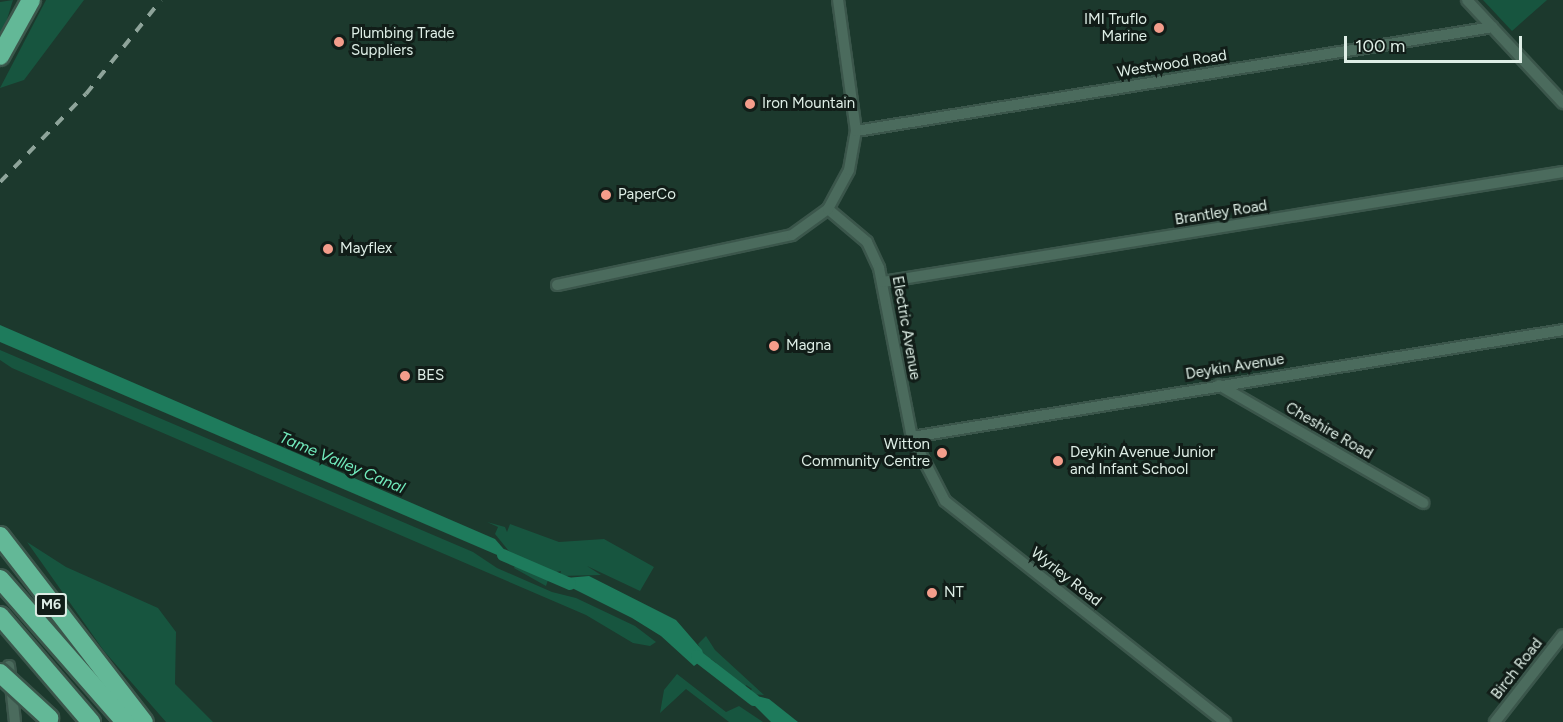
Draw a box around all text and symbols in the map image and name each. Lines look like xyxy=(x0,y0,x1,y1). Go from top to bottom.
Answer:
place label: IMI Truflo Marine xyxy=(1084,10,1147,45)
marker: IMI Truflo Marine xyxy=(1152,21,1166,35)
place label: Plumbing Trade Suppliers xyxy=(351,24,455,59)
scale bar xyxy=(1347,24,1526,62)
marker: Plumbing Trade Suppliers xyxy=(332,35,346,49)
text: 100 m xyxy=(1355,35,1405,57)
street label: Westwood Road xyxy=(1116,46,1228,82)
place label: Iron Mountain xyxy=(762,95,855,113)
marker: Iron Mountain xyxy=(743,97,757,111)
place label: PaperCo xyxy=(618,186,676,204)
marker: PaperCo xyxy=(599,188,613,202)
street label: Brantley Road xyxy=(1173,197,1269,229)
place label: Mayflex xyxy=(340,240,392,258)
marker: Mayflex xyxy=(321,242,335,256)
street label: Electric Avenue xyxy=(888,275,924,381)
place label: Magna xyxy=(786,337,831,355)
marker: Magna xyxy=(767,339,781,353)
street label: Deykin Avenue xyxy=(1184,350,1286,384)
place label: BES xyxy=(417,367,444,385)
marker: BES xyxy=(398,369,412,383)
street label: Cheshire Road xyxy=(1282,399,1376,463)
water label: Tame Valley Canal xyxy=(276,428,408,498)
place label: Witton Community Centre xyxy=(801,435,930,470)
place label: Deykin Avenue Junior and Infant School xyxy=(1070,443,1215,478)
marker: Witton Community Centre xyxy=(935,446,949,460)
marker: Deykin Avenue Junior and Infant School xyxy=(1051,454,1065,468)
street label: Wyrley Road xyxy=(1027,544,1105,610)
place label: NT xyxy=(944,584,964,602)
marker: NT xyxy=(925,586,939,600)
road number: M6 xyxy=(34,594,68,616)
street label: Birch Road xyxy=(1488,635,1546,703)

